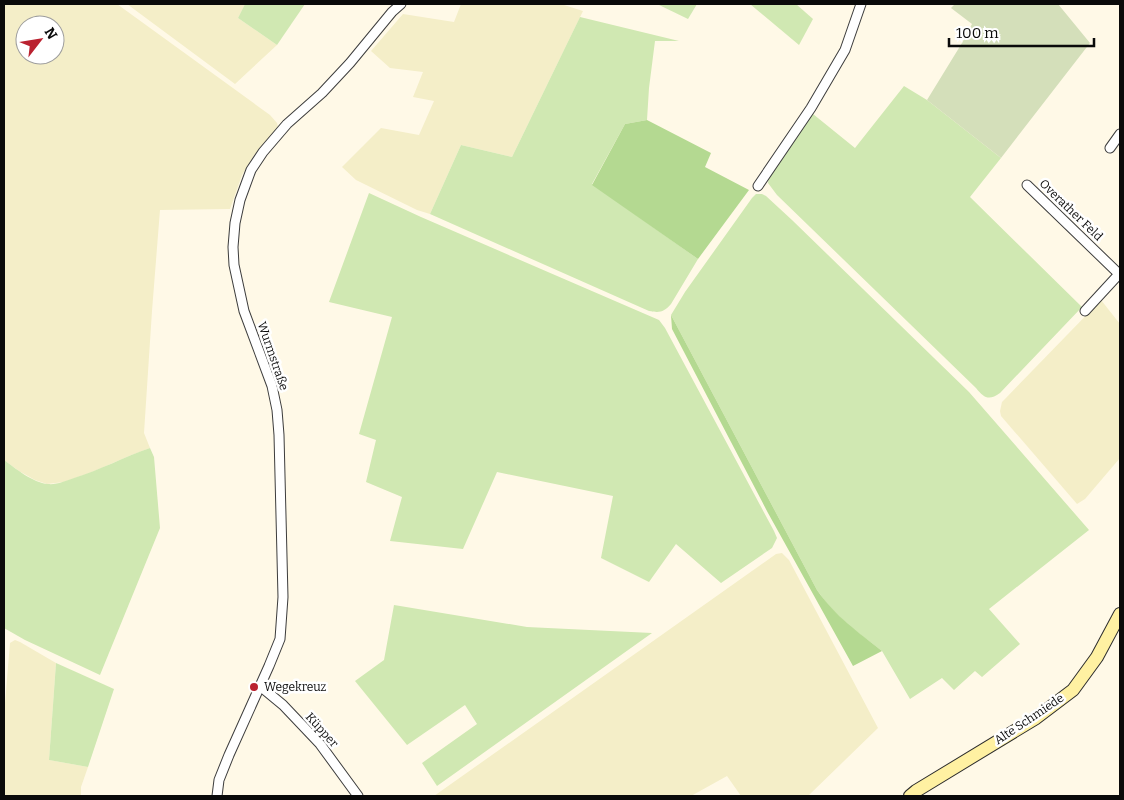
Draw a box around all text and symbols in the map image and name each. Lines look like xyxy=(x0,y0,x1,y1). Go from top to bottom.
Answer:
north arrow xyxy=(15,15,65,65)
scale bar xyxy=(949,15,1094,47)
text: 100 m xyxy=(956,24,999,42)
text: N xyxy=(41,25,61,43)
street label: Overather Feld xyxy=(1037,176,1105,244)
street label: Wurmstraße xyxy=(255,320,291,392)
place label: Wegekreuz xyxy=(264,680,327,694)
marker: Wegekreuz xyxy=(248,681,260,693)
street label: Alte Schmiede xyxy=(992,691,1066,747)
street label: Küpper xyxy=(303,710,342,751)

